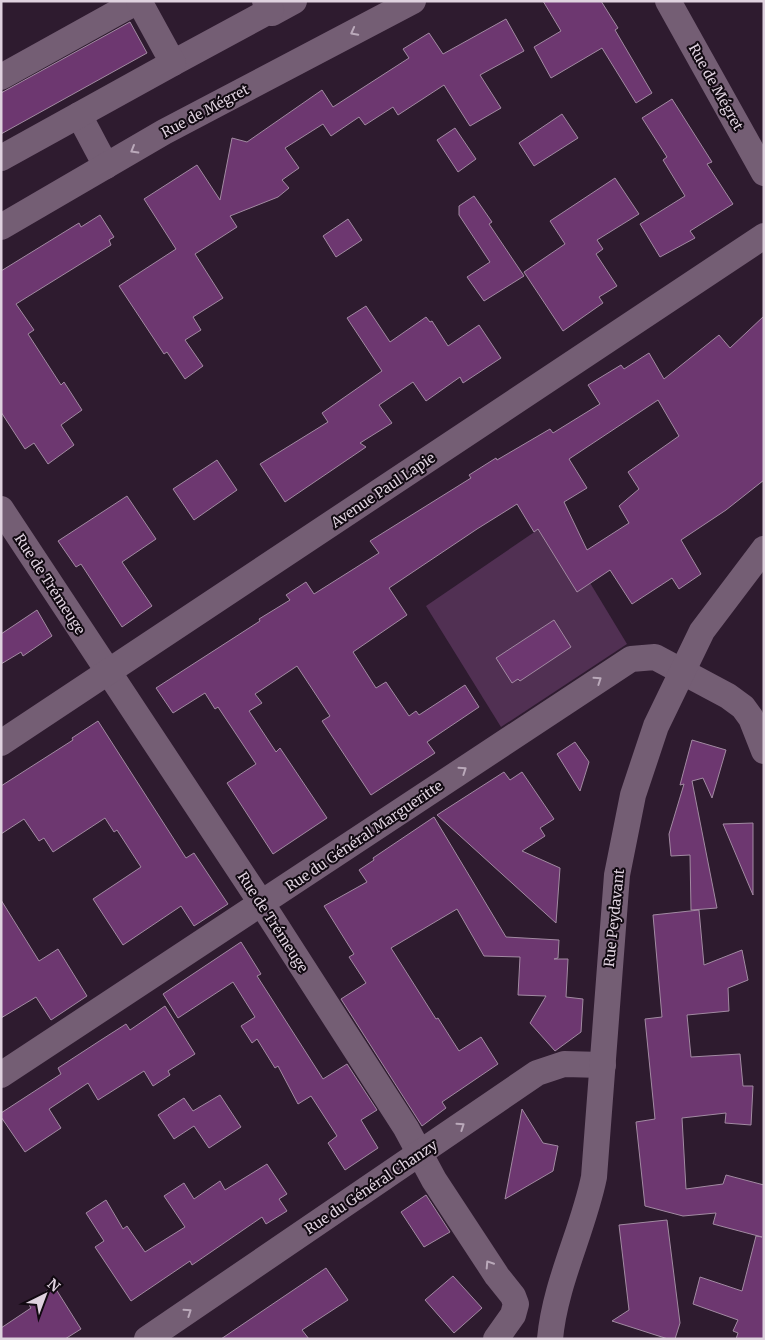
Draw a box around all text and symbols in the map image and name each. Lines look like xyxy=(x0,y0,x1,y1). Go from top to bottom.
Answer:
one-way arrow xyxy=(350,26,359,36)
street label: Rue de Mégret xyxy=(685,40,748,134)
street label: Rue de Mégret xyxy=(158,80,252,142)
one-way arrow xyxy=(130,143,139,153)
street label: Avenue Paul Lapie xyxy=(327,448,439,532)
street label: Rue de Trémeuge xyxy=(11,530,89,638)
one-way arrow xyxy=(592,677,602,686)
one-way arrow xyxy=(457,767,466,777)
street label: Rue du Général Margueritte xyxy=(282,777,446,895)
street label: Rue Peydavant xyxy=(600,867,628,968)
street label: Rue de Trémeuge xyxy=(234,868,312,976)
one-way arrow xyxy=(455,1123,464,1132)
street label: Rue du Général Chanzy xyxy=(301,1135,441,1238)
one-way arrow xyxy=(486,1260,495,1269)
north arrow xyxy=(20,1270,70,1320)
text: N xyxy=(44,1275,64,1296)
one-way arrow xyxy=(183,1308,192,1318)

